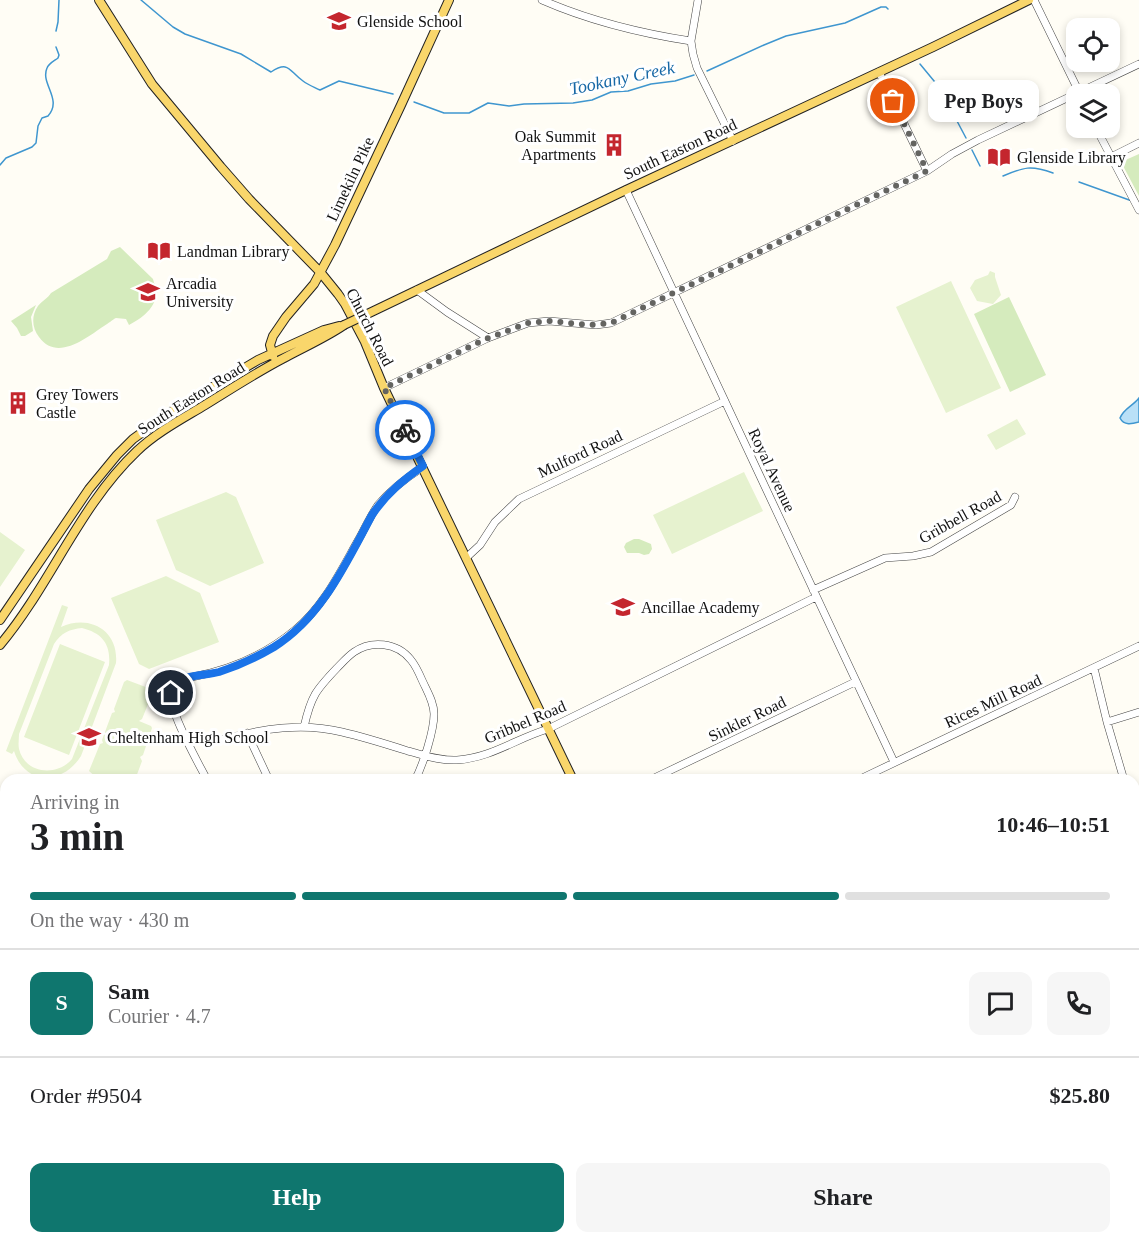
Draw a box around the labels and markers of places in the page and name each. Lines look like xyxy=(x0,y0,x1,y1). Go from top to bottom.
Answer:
school or university icon: Glenside School xyxy=(326,8,352,34)
place label: Glenside School xyxy=(357,13,463,30)
pin xyxy=(867,75,918,126)
callout: Pep Boys xyxy=(929,80,1040,122)
place label: Oak Summit Apartments xyxy=(515,128,597,164)
building icon: Oak Summit Apartments xyxy=(601,132,627,158)
library icon: Glenside Library xyxy=(986,144,1012,170)
place label: Glenside Library xyxy=(1017,149,1126,167)
library icon: Landman Library xyxy=(146,238,172,264)
place label: Landman Library xyxy=(177,243,289,261)
place label: Arcadia University xyxy=(166,275,234,311)
school or university icon: Arcadia University xyxy=(135,279,161,305)
place label: Grey Towers Castle xyxy=(36,386,119,421)
building icon: Grey Towers Castle xyxy=(5,390,31,416)
school or university icon: Ancillae Academy xyxy=(610,594,636,620)
place label: Ancillae Academy xyxy=(641,599,760,617)
pin xyxy=(145,667,196,718)
school or university icon: Cheltenham High School xyxy=(76,724,102,750)
place label: Cheltenham High School xyxy=(107,729,269,747)

